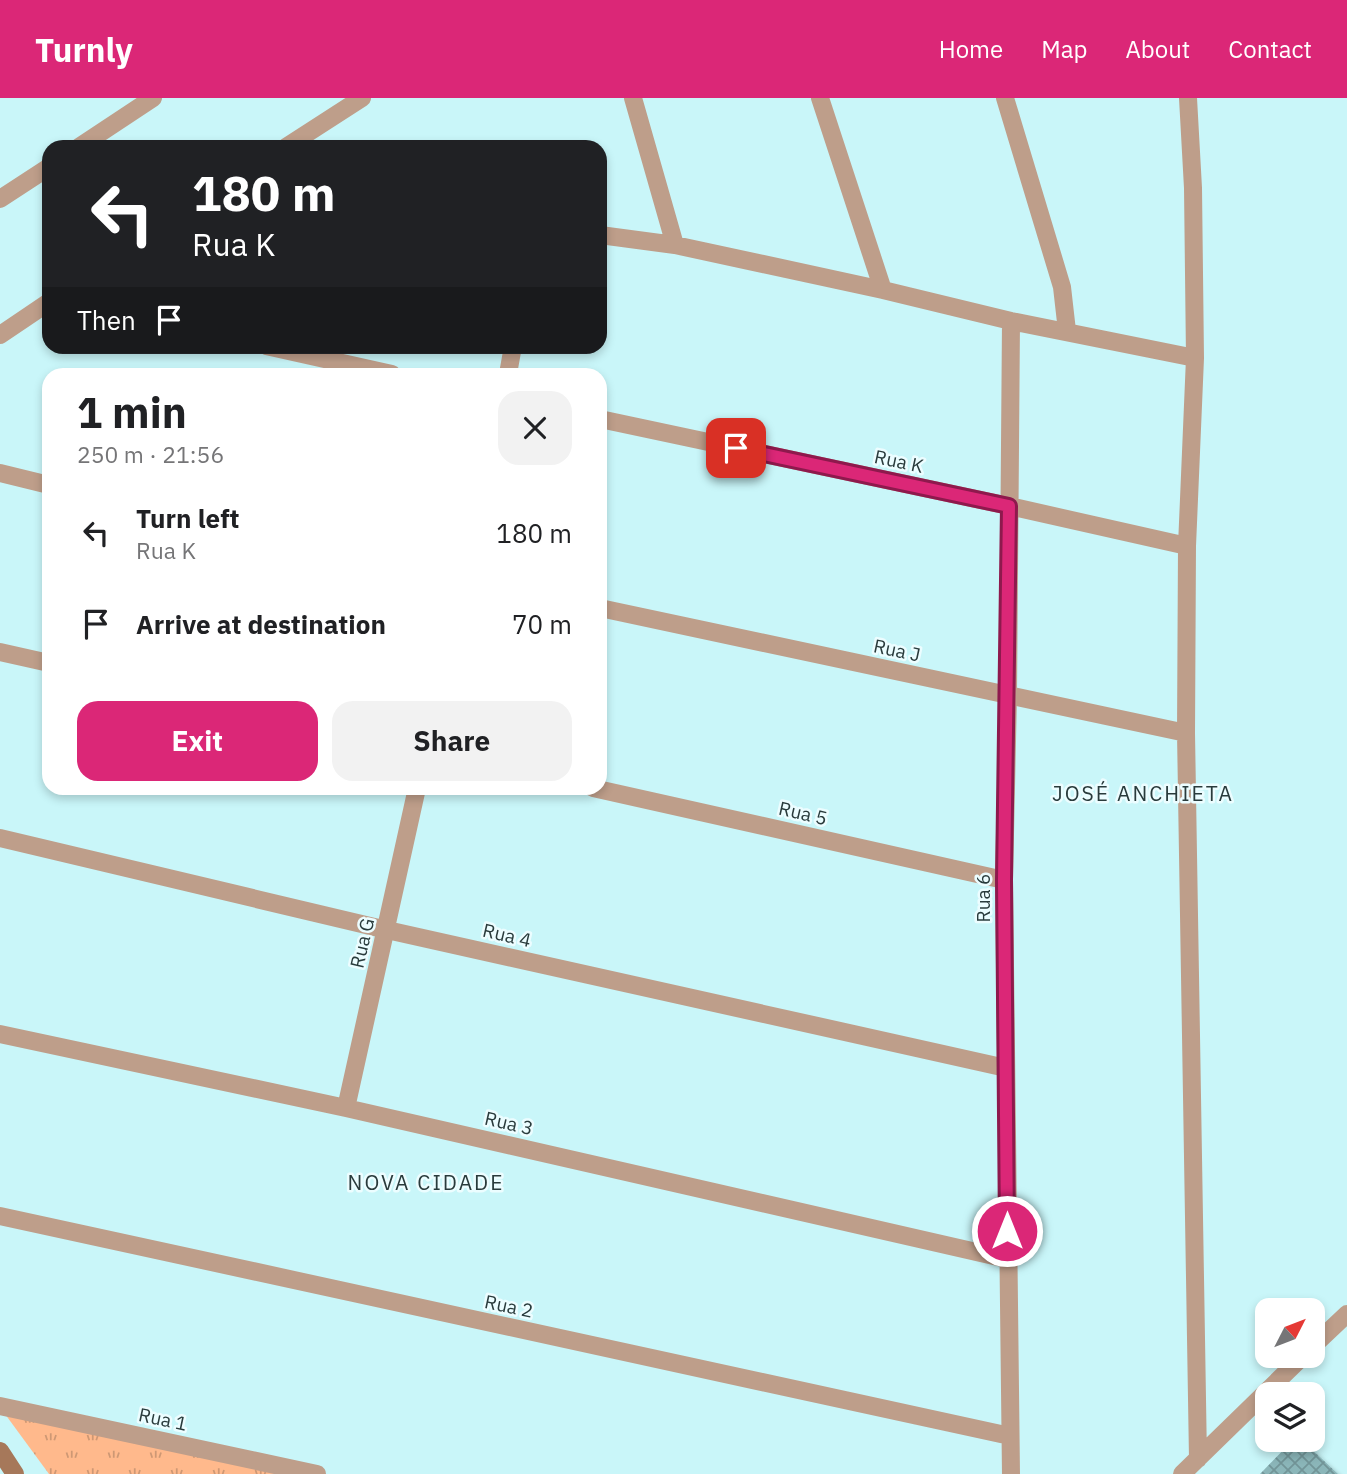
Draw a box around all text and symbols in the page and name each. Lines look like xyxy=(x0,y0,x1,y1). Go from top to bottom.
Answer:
text: Turnly xyxy=(35,28,133,71)
text: Home xyxy=(939,33,1003,65)
text: Map xyxy=(1041,33,1087,65)
text: About xyxy=(1125,33,1190,65)
text: Contact xyxy=(1228,33,1312,65)
text: 180 m xyxy=(192,161,336,224)
icon: left xyxy=(77,168,168,259)
text: Rua K xyxy=(192,223,276,265)
icon: arrive xyxy=(150,301,188,339)
text: Then xyxy=(77,303,136,337)
text: 1 min xyxy=(77,385,187,440)
button: close xyxy=(498,391,572,465)
pin xyxy=(706,418,766,478)
icon: arrive xyxy=(717,429,755,467)
text: 250 m · 21:56 xyxy=(77,439,224,469)
street label: Rua K xyxy=(872,444,926,478)
text: Turn left xyxy=(136,501,239,535)
icon: left xyxy=(77,514,115,552)
text: 180 m xyxy=(496,516,572,550)
text: Rua K xyxy=(136,535,196,565)
icon: arrive xyxy=(77,605,115,643)
text: Arrive at destination xyxy=(136,607,386,641)
text: 70 m xyxy=(512,607,572,641)
street label: Rua J xyxy=(871,633,923,667)
button: Exit xyxy=(77,701,318,781)
button: Share xyxy=(332,701,572,781)
district label: JOSÉ ANCHIETA xyxy=(1052,779,1234,807)
street label: Rua 5 xyxy=(776,796,830,830)
street label: Rua 6 xyxy=(971,874,995,922)
street label: Rua G xyxy=(345,916,379,970)
street label: Rua 4 xyxy=(480,918,534,952)
street label: Rua 3 xyxy=(482,1106,536,1140)
district label: NOVA CIDADE xyxy=(348,1168,504,1196)
position arrow xyxy=(970,1194,1044,1268)
street label: Rua 2 xyxy=(483,1289,535,1323)
north arrow xyxy=(1255,1298,1325,1368)
map controls xyxy=(1255,1298,1325,1452)
button: layers xyxy=(1255,1382,1325,1452)
street label: Rua 1 xyxy=(137,1402,189,1436)

